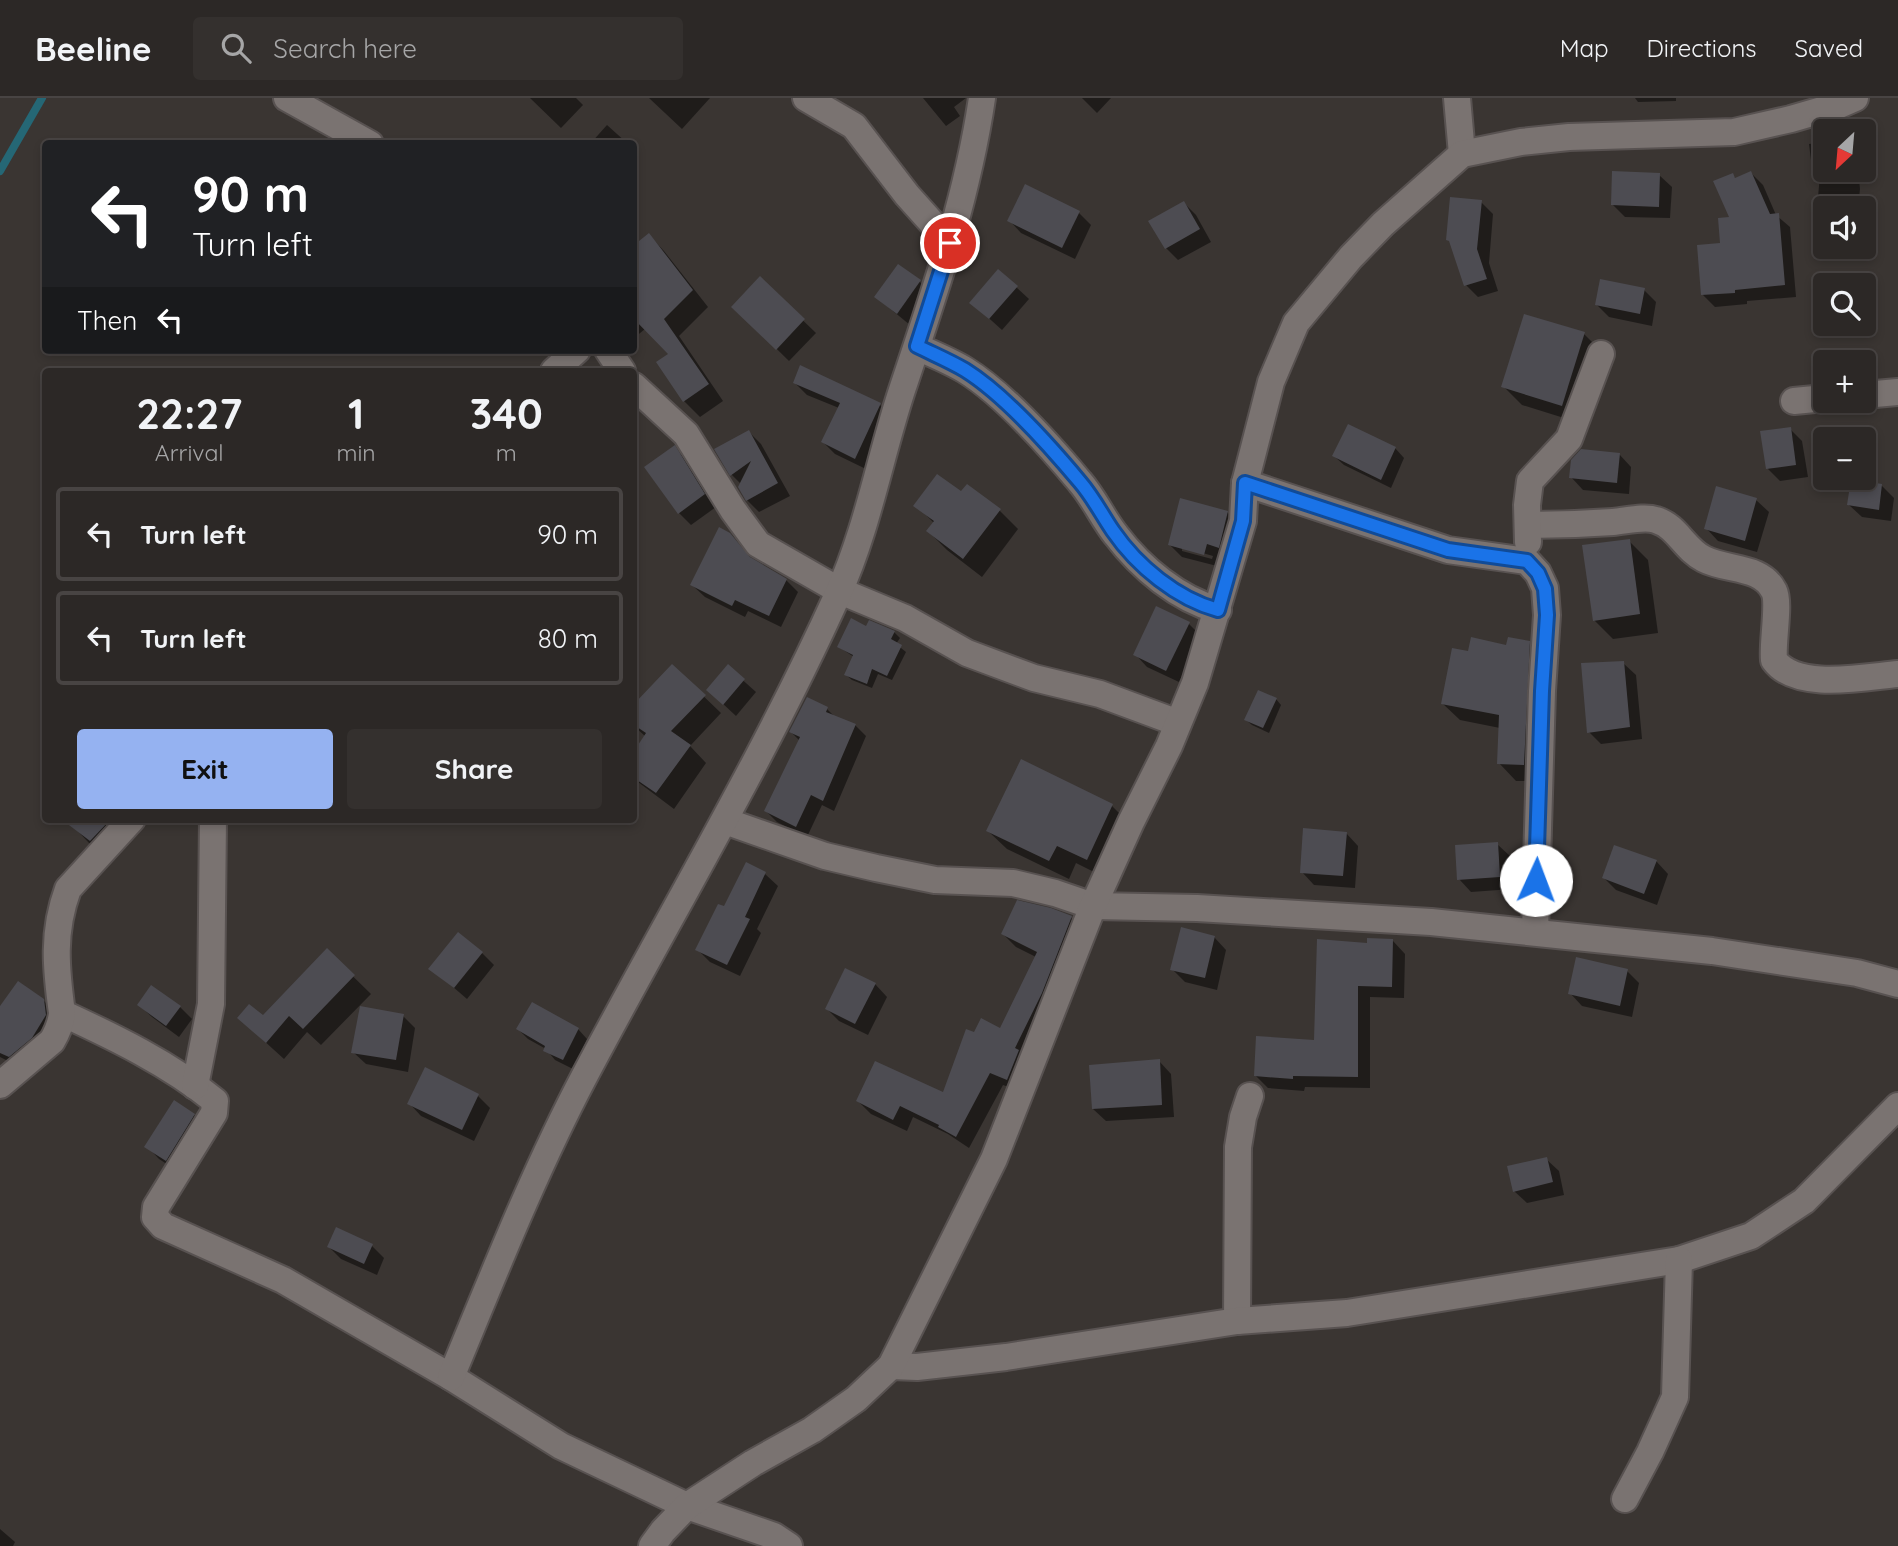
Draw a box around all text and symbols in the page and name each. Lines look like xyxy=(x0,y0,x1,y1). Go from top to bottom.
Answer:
search box xyxy=(193,17,683,80)
text: Beeline xyxy=(35,28,151,69)
icon: search xyxy=(217,29,255,67)
text: Search here xyxy=(273,32,417,65)
text: Map xyxy=(1560,33,1609,63)
text: Directions xyxy=(1647,33,1757,63)
text: Saved xyxy=(1795,33,1863,63)
north arrow xyxy=(1813,119,1876,182)
map controls xyxy=(1813,119,1876,490)
text: 90 m xyxy=(192,163,309,224)
icon: left xyxy=(77,168,168,259)
button: sound xyxy=(1813,196,1876,259)
pin xyxy=(920,213,980,273)
text: Turn left xyxy=(192,224,313,264)
icon: arrive xyxy=(931,224,969,262)
button: search xyxy=(1813,273,1876,336)
icon: left xyxy=(151,301,189,339)
text: Then xyxy=(77,304,137,337)
button: + xyxy=(1813,350,1876,413)
text: 22:27 xyxy=(136,387,242,440)
text: 1 xyxy=(348,387,364,440)
text: 340 xyxy=(470,387,543,440)
button: − xyxy=(1813,427,1876,490)
text: Arrival xyxy=(155,438,224,467)
text: min xyxy=(336,438,376,467)
text: m xyxy=(496,438,517,467)
icon: left xyxy=(81,515,119,553)
text: Turn left xyxy=(140,518,247,551)
text: 90 m xyxy=(537,518,598,551)
icon: left xyxy=(81,619,119,657)
text: Turn left xyxy=(140,622,247,655)
text: 80 m xyxy=(538,622,598,655)
button: Exit xyxy=(77,729,333,809)
button: Share xyxy=(347,729,602,809)
position arrow xyxy=(1499,843,1573,917)

